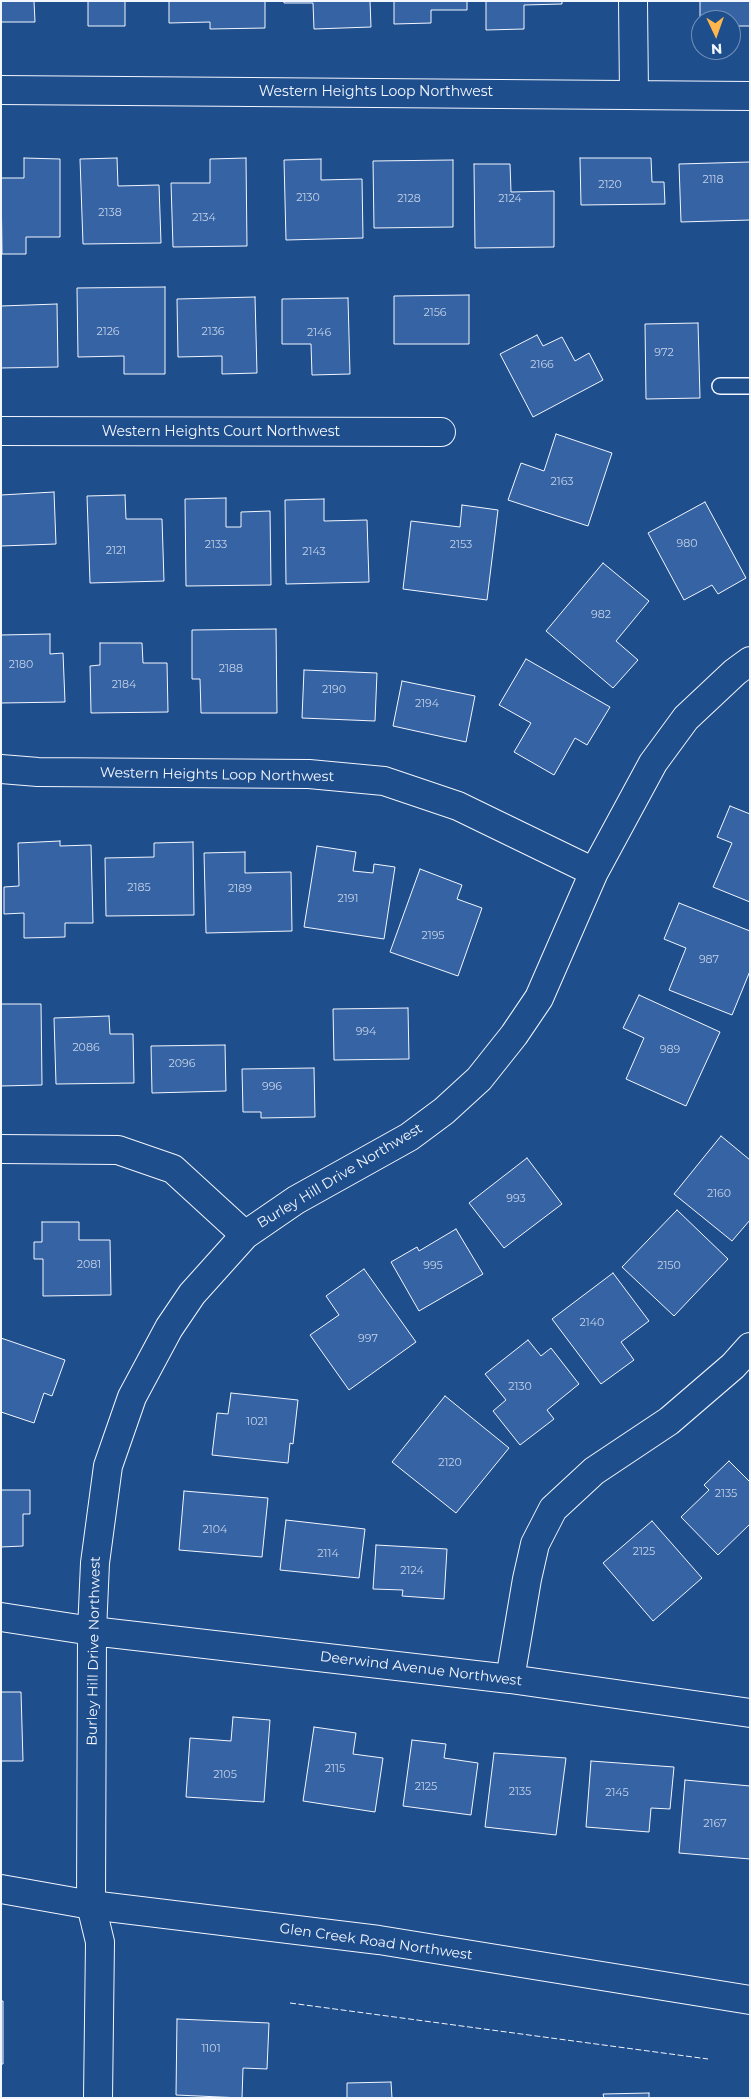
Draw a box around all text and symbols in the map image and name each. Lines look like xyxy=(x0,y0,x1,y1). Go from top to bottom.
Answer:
north arrow xyxy=(691,10,741,60)
text: N xyxy=(711,40,723,58)
street label: Western Heights Loop Northwest xyxy=(259,84,493,100)
house number: 2118 xyxy=(702,173,724,187)
house number: 2120 xyxy=(598,178,622,192)
house number: 2130 xyxy=(296,191,320,205)
house number: 2128 xyxy=(397,192,421,206)
house number: 2124 xyxy=(498,192,522,206)
house number: 2138 xyxy=(98,206,122,220)
house number: 2134 xyxy=(192,211,216,225)
house number: 2156 xyxy=(423,306,447,320)
house number: 2126 xyxy=(96,325,120,339)
house number: 2136 xyxy=(201,325,225,339)
house number: 2146 xyxy=(307,326,331,340)
house number: 972 xyxy=(654,346,674,360)
house number: 2166 xyxy=(530,358,554,372)
street label: Western Heights Court Northwest xyxy=(102,424,340,440)
house number: 2163 xyxy=(550,475,574,489)
house number: 980 xyxy=(677,537,697,551)
house number: 2133 xyxy=(205,538,227,552)
house number: 2153 xyxy=(450,538,472,552)
house number: 2121 xyxy=(106,544,126,558)
house number: 2143 xyxy=(302,545,326,559)
house number: 982 xyxy=(591,608,611,622)
house number: 2180 xyxy=(9,658,33,672)
house number: 2188 xyxy=(219,662,243,676)
house number: 2184 xyxy=(112,678,136,692)
house number: 2190 xyxy=(322,683,346,697)
house number: 2194 xyxy=(415,697,439,711)
street label: Western Heights Loop Northwest xyxy=(100,765,334,785)
house number: 2185 xyxy=(127,881,151,895)
house number: 2189 xyxy=(228,882,252,896)
house number: 2191 xyxy=(338,892,358,906)
house number: 2195 xyxy=(421,929,445,943)
house number: 987 xyxy=(699,953,719,967)
house number: 994 xyxy=(356,1025,376,1039)
house number: 2086 xyxy=(72,1041,100,1055)
house number: 989 xyxy=(660,1043,680,1057)
house number: 2096 xyxy=(169,1057,195,1071)
house number: 996 xyxy=(262,1080,282,1094)
street label: Burley Hill Drive Northwest xyxy=(254,1120,426,1232)
house number: 2160 xyxy=(707,1187,731,1201)
house number: 993 xyxy=(506,1192,526,1206)
house number: 2081 xyxy=(77,1258,101,1272)
house number: 995 xyxy=(423,1259,443,1273)
house number: 2150 xyxy=(657,1259,681,1273)
house number: 2140 xyxy=(580,1316,604,1330)
house number: 997 xyxy=(358,1332,378,1346)
house number: 2130 xyxy=(508,1380,532,1394)
house number: 1021 xyxy=(246,1415,268,1429)
house number: 2120 xyxy=(438,1456,462,1470)
house number: 2135 xyxy=(715,1487,737,1501)
house number: 2104 xyxy=(203,1523,227,1537)
house number: 2125 xyxy=(633,1545,655,1559)
house number: 2114 xyxy=(317,1547,339,1561)
street label: Burley Hill Drive Northwest xyxy=(84,1556,104,1746)
house number: 2124 xyxy=(400,1564,424,1578)
street label: Deerwind Avenue Northwest xyxy=(319,1648,523,1690)
house number: 2115 xyxy=(325,1762,345,1776)
house number: 2105 xyxy=(213,1768,237,1782)
house number: 2125 xyxy=(415,1780,437,1794)
house number: 2135 xyxy=(509,1785,531,1799)
house number: 2145 xyxy=(605,1786,629,1800)
house number: 2167 xyxy=(703,1817,727,1831)
street label: Glen Creek Road Northwest xyxy=(278,1920,474,1964)
house number: 1101 xyxy=(201,2042,221,2056)

